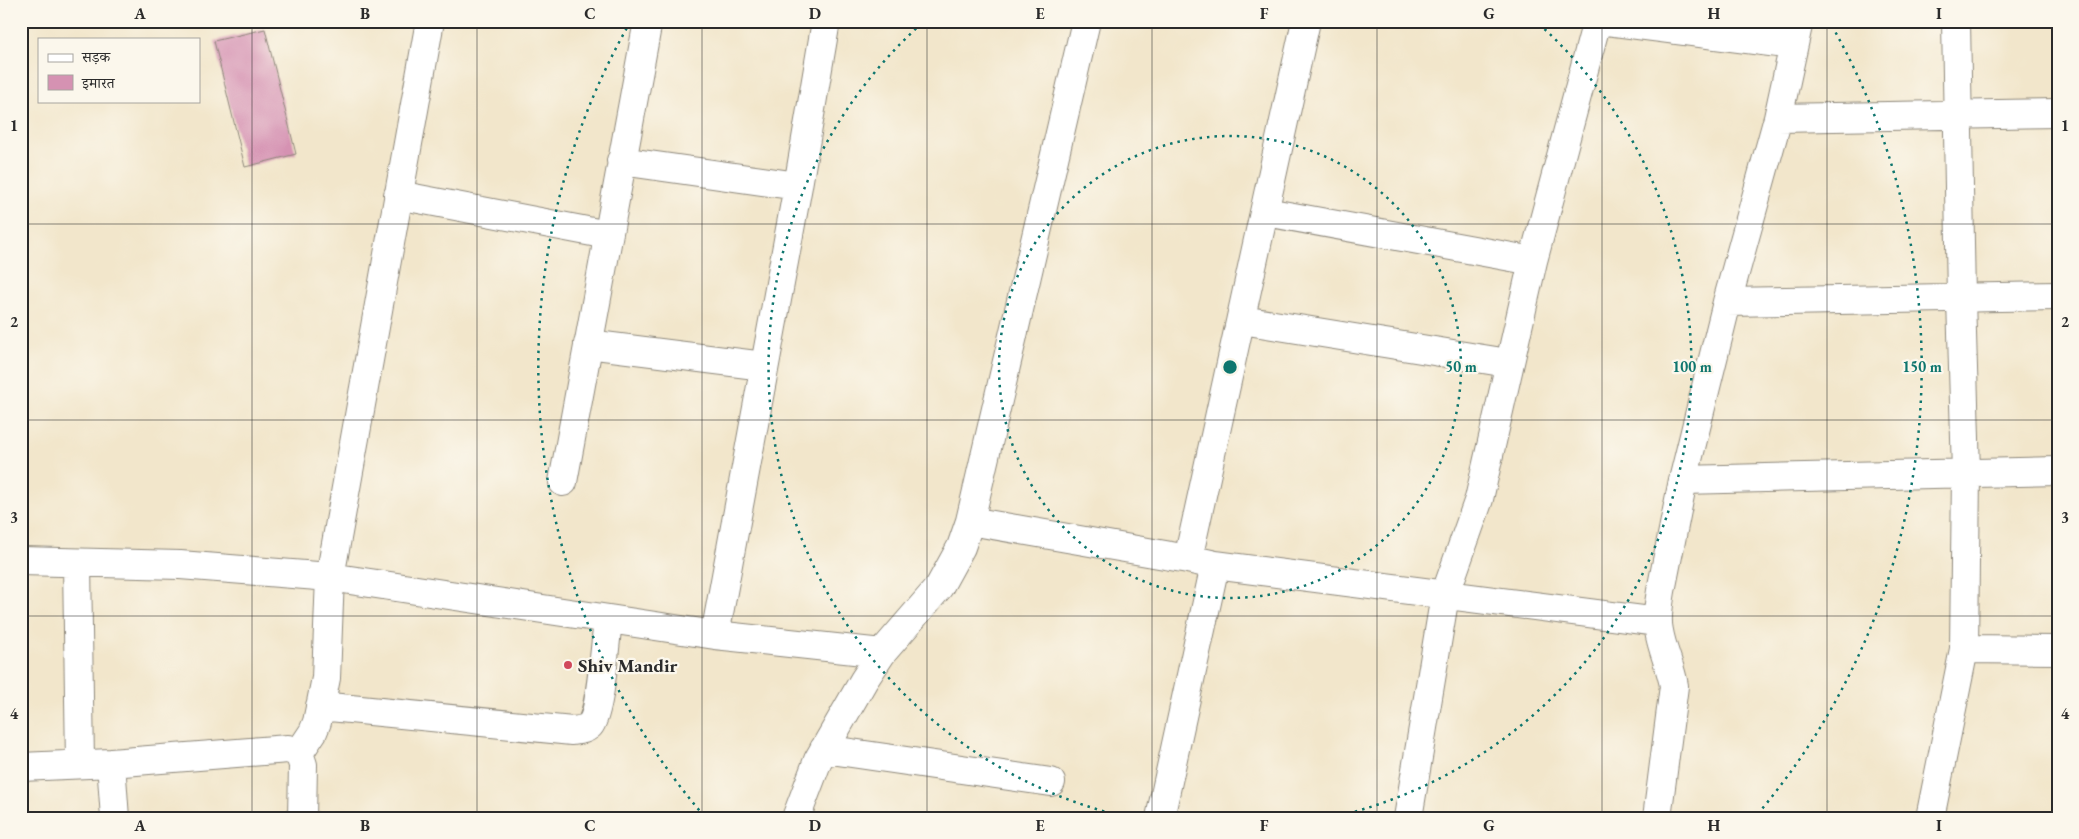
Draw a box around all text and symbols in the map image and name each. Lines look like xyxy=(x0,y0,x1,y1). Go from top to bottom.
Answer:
text: A xyxy=(133,3,146,24)
text: B xyxy=(360,3,370,24)
text: C xyxy=(584,3,596,24)
text: D xyxy=(809,3,821,24)
text: E xyxy=(1035,3,1045,24)
text: F xyxy=(1260,3,1269,24)
text: G xyxy=(1483,3,1495,24)
text: H xyxy=(1708,3,1721,24)
text: I xyxy=(1936,3,1942,24)
legend xyxy=(38,38,200,102)
text: सड़क xyxy=(81,47,111,66)
text: इमारत xyxy=(81,73,116,92)
text: 1 xyxy=(10,115,18,136)
text: 1 xyxy=(2061,115,2069,136)
text: 2 xyxy=(10,311,19,332)
text: 2 xyxy=(2061,311,2070,332)
text: 50 m xyxy=(1445,357,1477,376)
text: 100 m xyxy=(1672,357,1712,376)
text: 150 m xyxy=(1902,357,1942,376)
centre of rings xyxy=(1221,358,1239,376)
text: 3 xyxy=(10,507,18,528)
text: 3 xyxy=(2061,507,2069,528)
place label: Shiv Mandir xyxy=(578,653,678,678)
marker: Shiv Mandir xyxy=(562,659,574,671)
text: 4 xyxy=(10,703,19,724)
text: 4 xyxy=(2061,703,2070,724)
text: A xyxy=(133,815,146,836)
text: B xyxy=(360,815,370,836)
text: C xyxy=(584,815,596,836)
text: D xyxy=(809,815,821,836)
text: E xyxy=(1035,815,1045,836)
text: F xyxy=(1260,815,1269,836)
text: G xyxy=(1483,815,1495,836)
text: H xyxy=(1708,815,1721,836)
text: I xyxy=(1936,815,1942,836)

